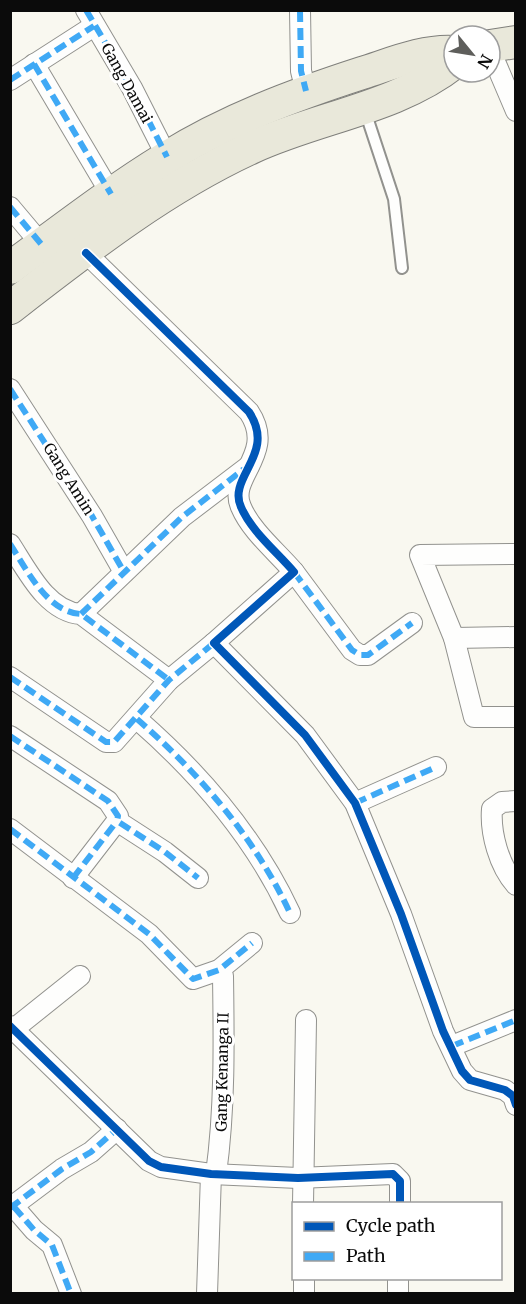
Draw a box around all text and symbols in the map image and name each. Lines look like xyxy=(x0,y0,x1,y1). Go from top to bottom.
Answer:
north arrow xyxy=(442,24,502,84)
street label: Gang Damai xyxy=(97,40,157,126)
text: N xyxy=(473,51,497,72)
street label: Gang Amin xyxy=(39,439,99,519)
street label: Gang Kenanga II xyxy=(211,1012,233,1132)
legend xyxy=(292,1202,502,1280)
text: Cycle path xyxy=(346,1214,436,1237)
text: Path xyxy=(346,1244,386,1267)

